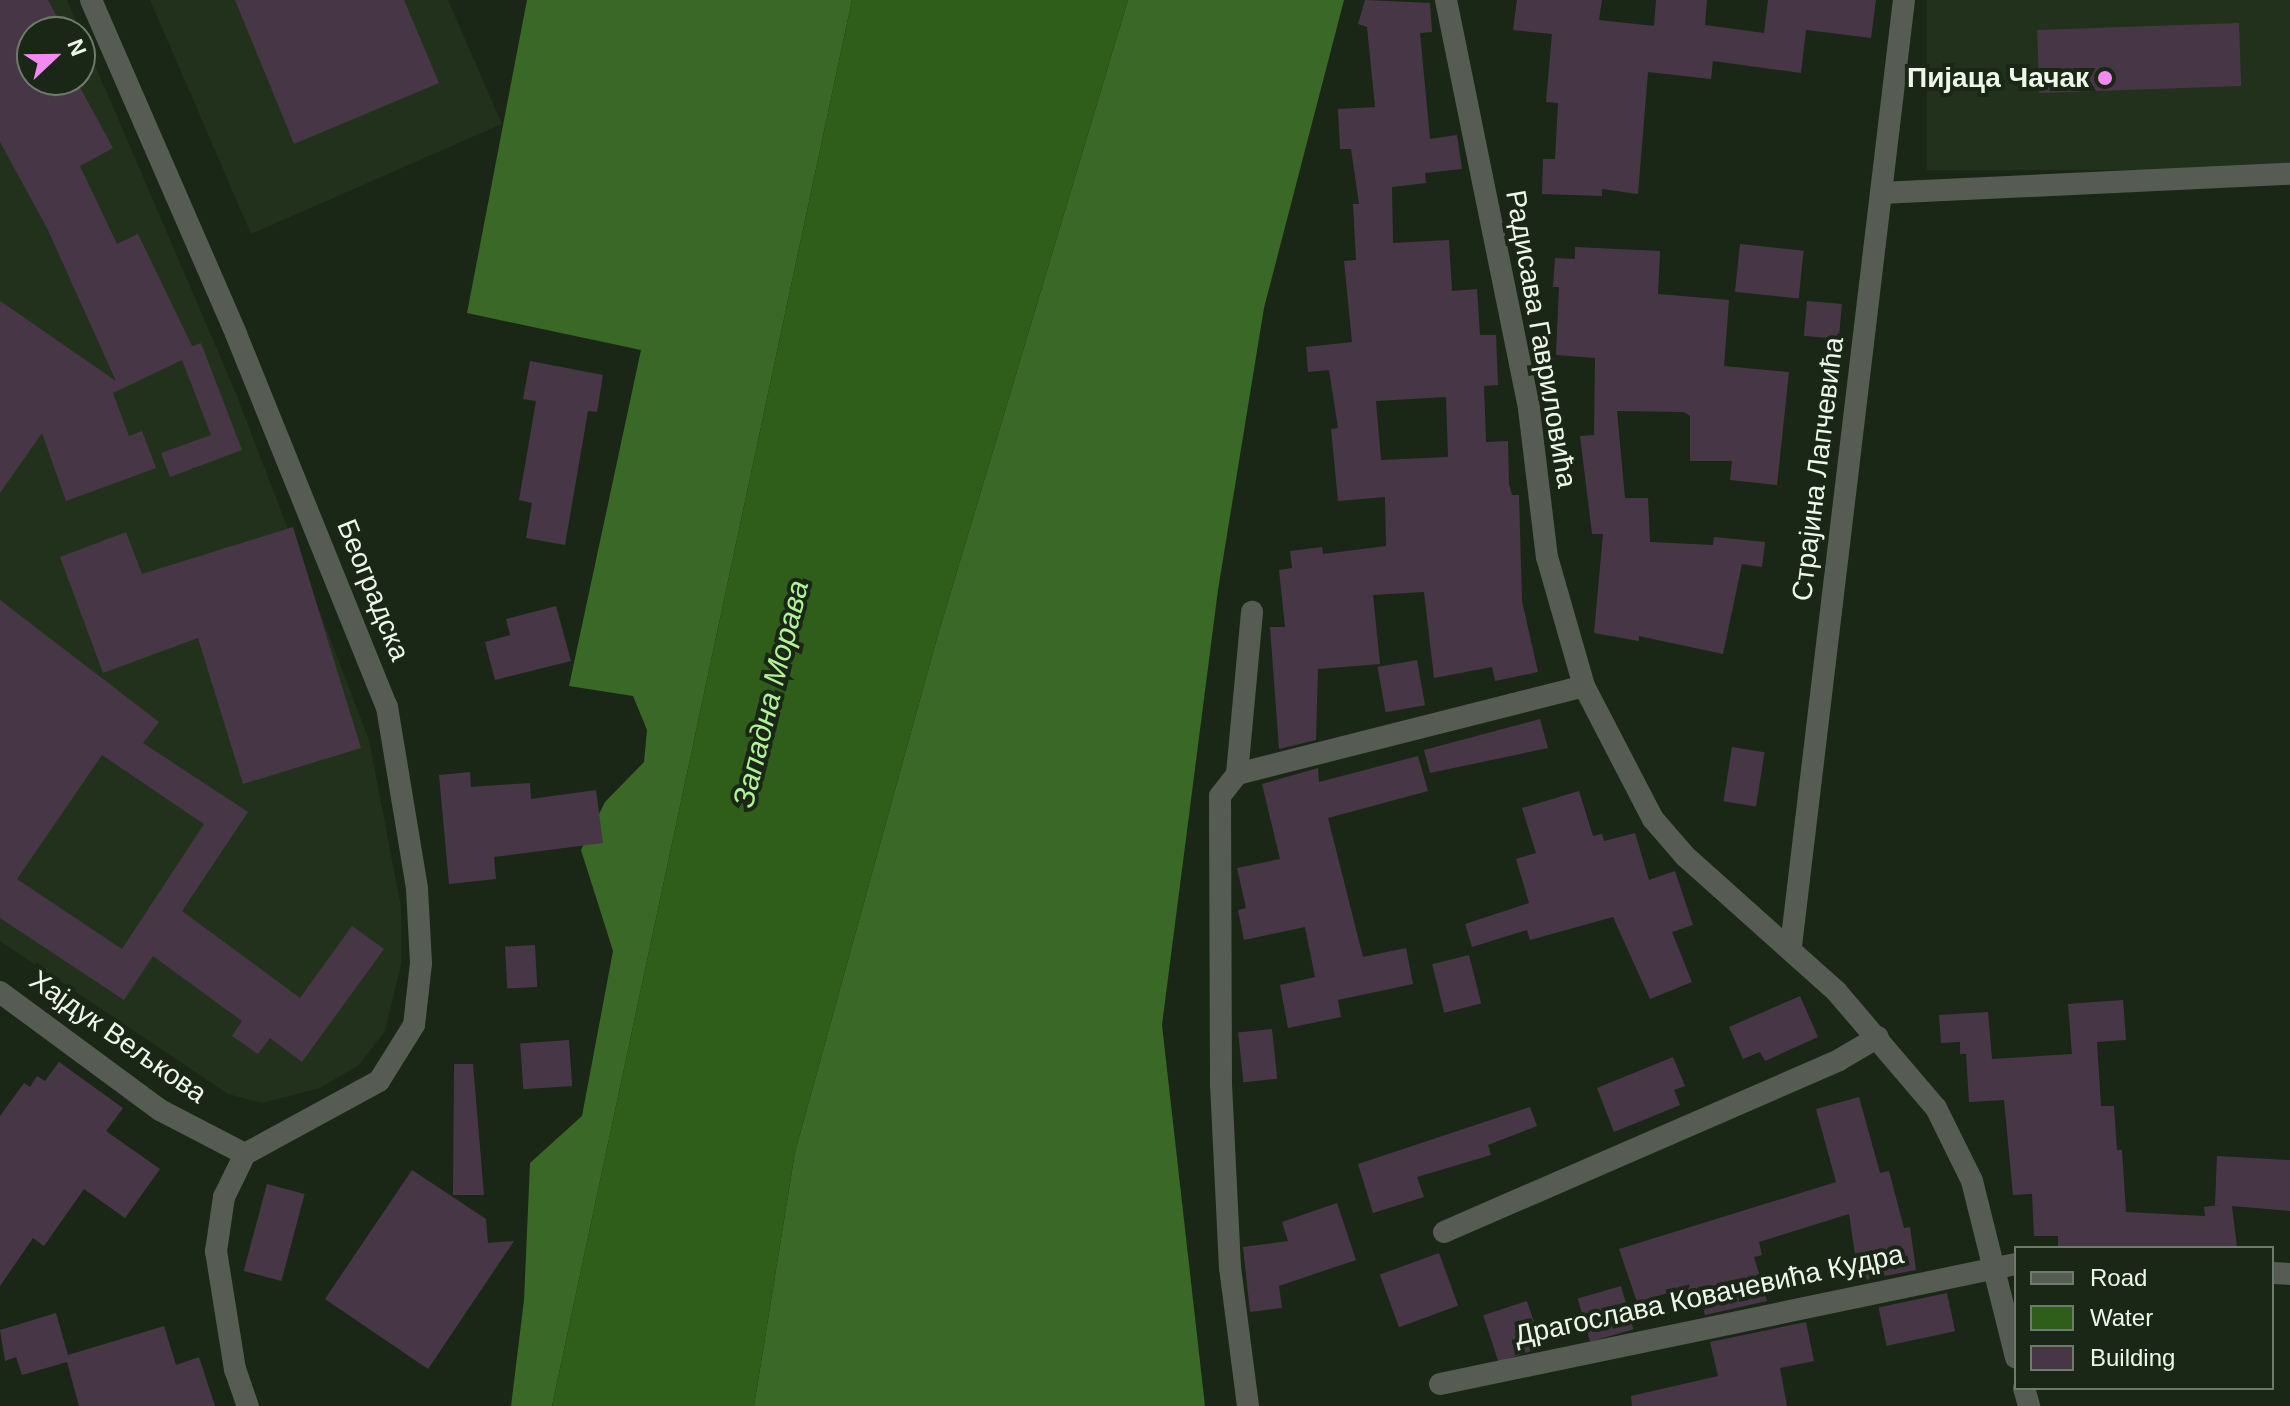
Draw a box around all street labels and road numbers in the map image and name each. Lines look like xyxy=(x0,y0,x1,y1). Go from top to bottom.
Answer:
street label: Радисава Гавриловића xyxy=(1498,187,1584,491)
street label: Страјина Лапчевића xyxy=(1785,335,1851,603)
street label: Београдска xyxy=(329,514,417,666)
street label: Хајдук Вељкова xyxy=(23,963,213,1111)
street label: Драгослава Ковачевића Кудра xyxy=(1511,1237,1907,1353)

